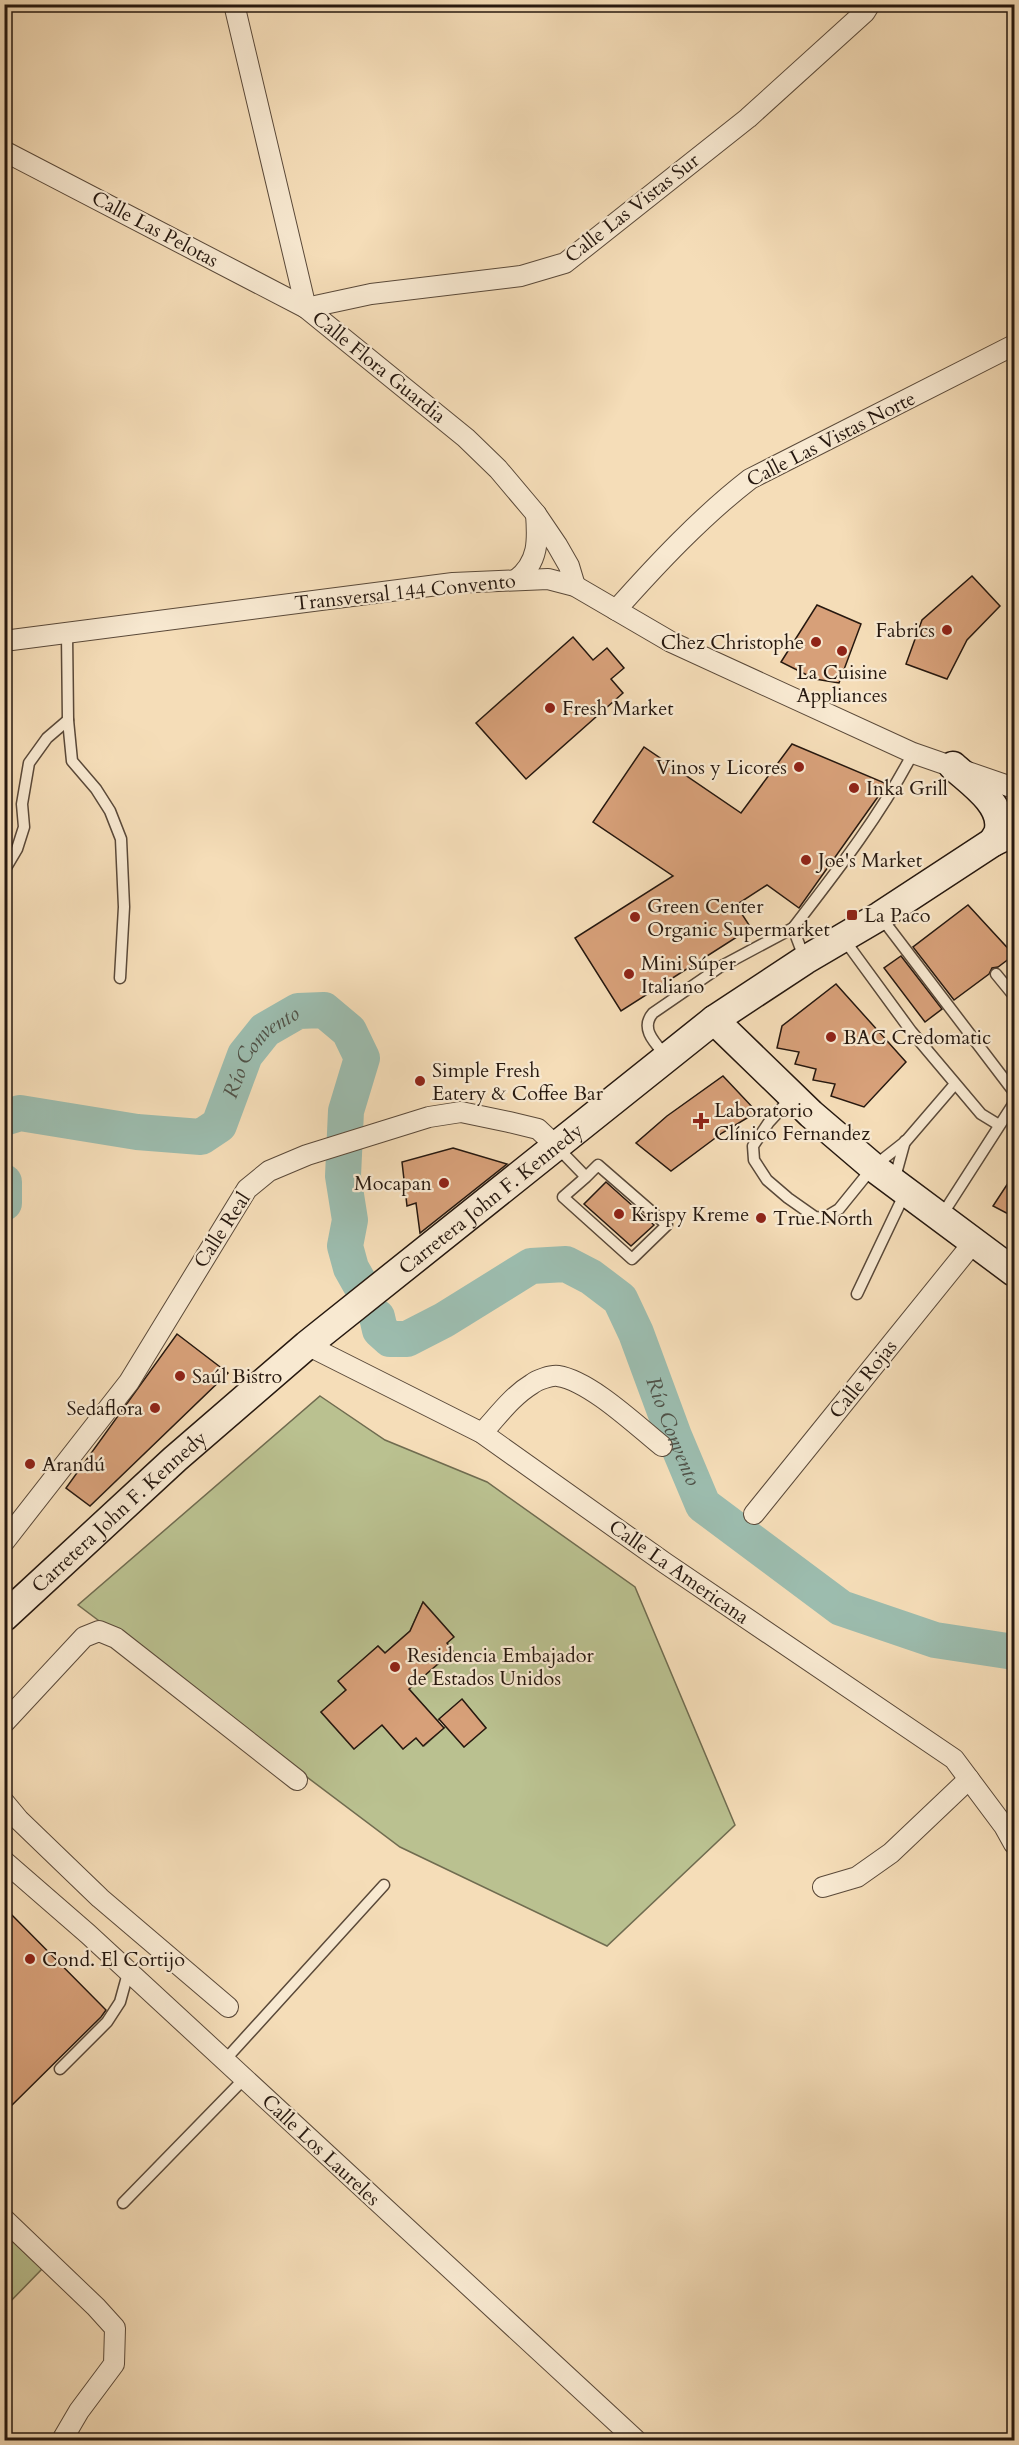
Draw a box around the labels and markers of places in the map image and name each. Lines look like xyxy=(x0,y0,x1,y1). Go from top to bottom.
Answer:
place label: Fabrics xyxy=(875,617,935,644)
marker: Fabrics xyxy=(940,623,954,637)
place label: Chez Christophe xyxy=(661,629,804,656)
marker: Chez Christophe xyxy=(809,635,823,649)
marker: La Cuisine Appliances xyxy=(835,644,849,658)
place label: La Cuisine Appliances xyxy=(796,659,888,709)
place label: Fresh Market xyxy=(562,695,674,722)
marker: Fresh Market xyxy=(543,701,557,715)
place label: Vinos y Licores xyxy=(656,754,787,781)
marker: Vinos y Licores xyxy=(792,760,806,774)
place label: Inka Grill xyxy=(866,775,948,802)
marker: Inka Grill xyxy=(847,781,861,795)
place label: Joe's Market xyxy=(815,847,923,874)
marker: Joe's Market xyxy=(799,853,813,867)
place label: Green Center Organic Supermarket xyxy=(647,893,831,943)
place label: La Paco xyxy=(864,902,931,929)
marker: La Paco xyxy=(845,908,859,922)
marker: Green Center Organic Supermarket xyxy=(628,910,642,924)
place label: Mini Súper Italiano xyxy=(641,950,737,1000)
marker: Mini Súper Italiano xyxy=(622,967,636,981)
place label: BAC Credomatic xyxy=(843,1024,991,1051)
marker: BAC Credomatic xyxy=(824,1030,838,1044)
place label: Simple Fresh Eatery & Coffee Bar xyxy=(432,1057,604,1107)
marker: Simple Fresh Eatery & Coffee Bar xyxy=(413,1074,427,1088)
place label: Laboratorio Clínico Fernandez xyxy=(714,1097,870,1147)
marker: Laboratorio Clínico Fernandez xyxy=(692,1112,710,1130)
place label: Mocapan xyxy=(354,1170,433,1197)
marker: Mocapan xyxy=(437,1176,451,1190)
place label: Krispy Kreme xyxy=(631,1201,749,1228)
place label: True North xyxy=(773,1205,873,1232)
marker: Krispy Kreme xyxy=(612,1207,626,1221)
marker: True North xyxy=(754,1211,768,1225)
place label: Saúl Bistro xyxy=(192,1363,283,1390)
marker: Saúl Bistro xyxy=(173,1369,187,1383)
place label: Sedaflora xyxy=(66,1395,143,1422)
marker: Sedaflora xyxy=(148,1401,162,1415)
place label: Arandú xyxy=(42,1451,105,1478)
marker: Arandú xyxy=(23,1457,37,1471)
place label: Residencia Embajador de Estados Unidos xyxy=(407,1642,594,1692)
marker: Residencia Embajador de Estados Unidos xyxy=(388,1660,402,1674)
place label: Cond. El Cortijo xyxy=(42,1946,185,1973)
marker: Cond. El Cortijo xyxy=(23,1952,37,1966)

